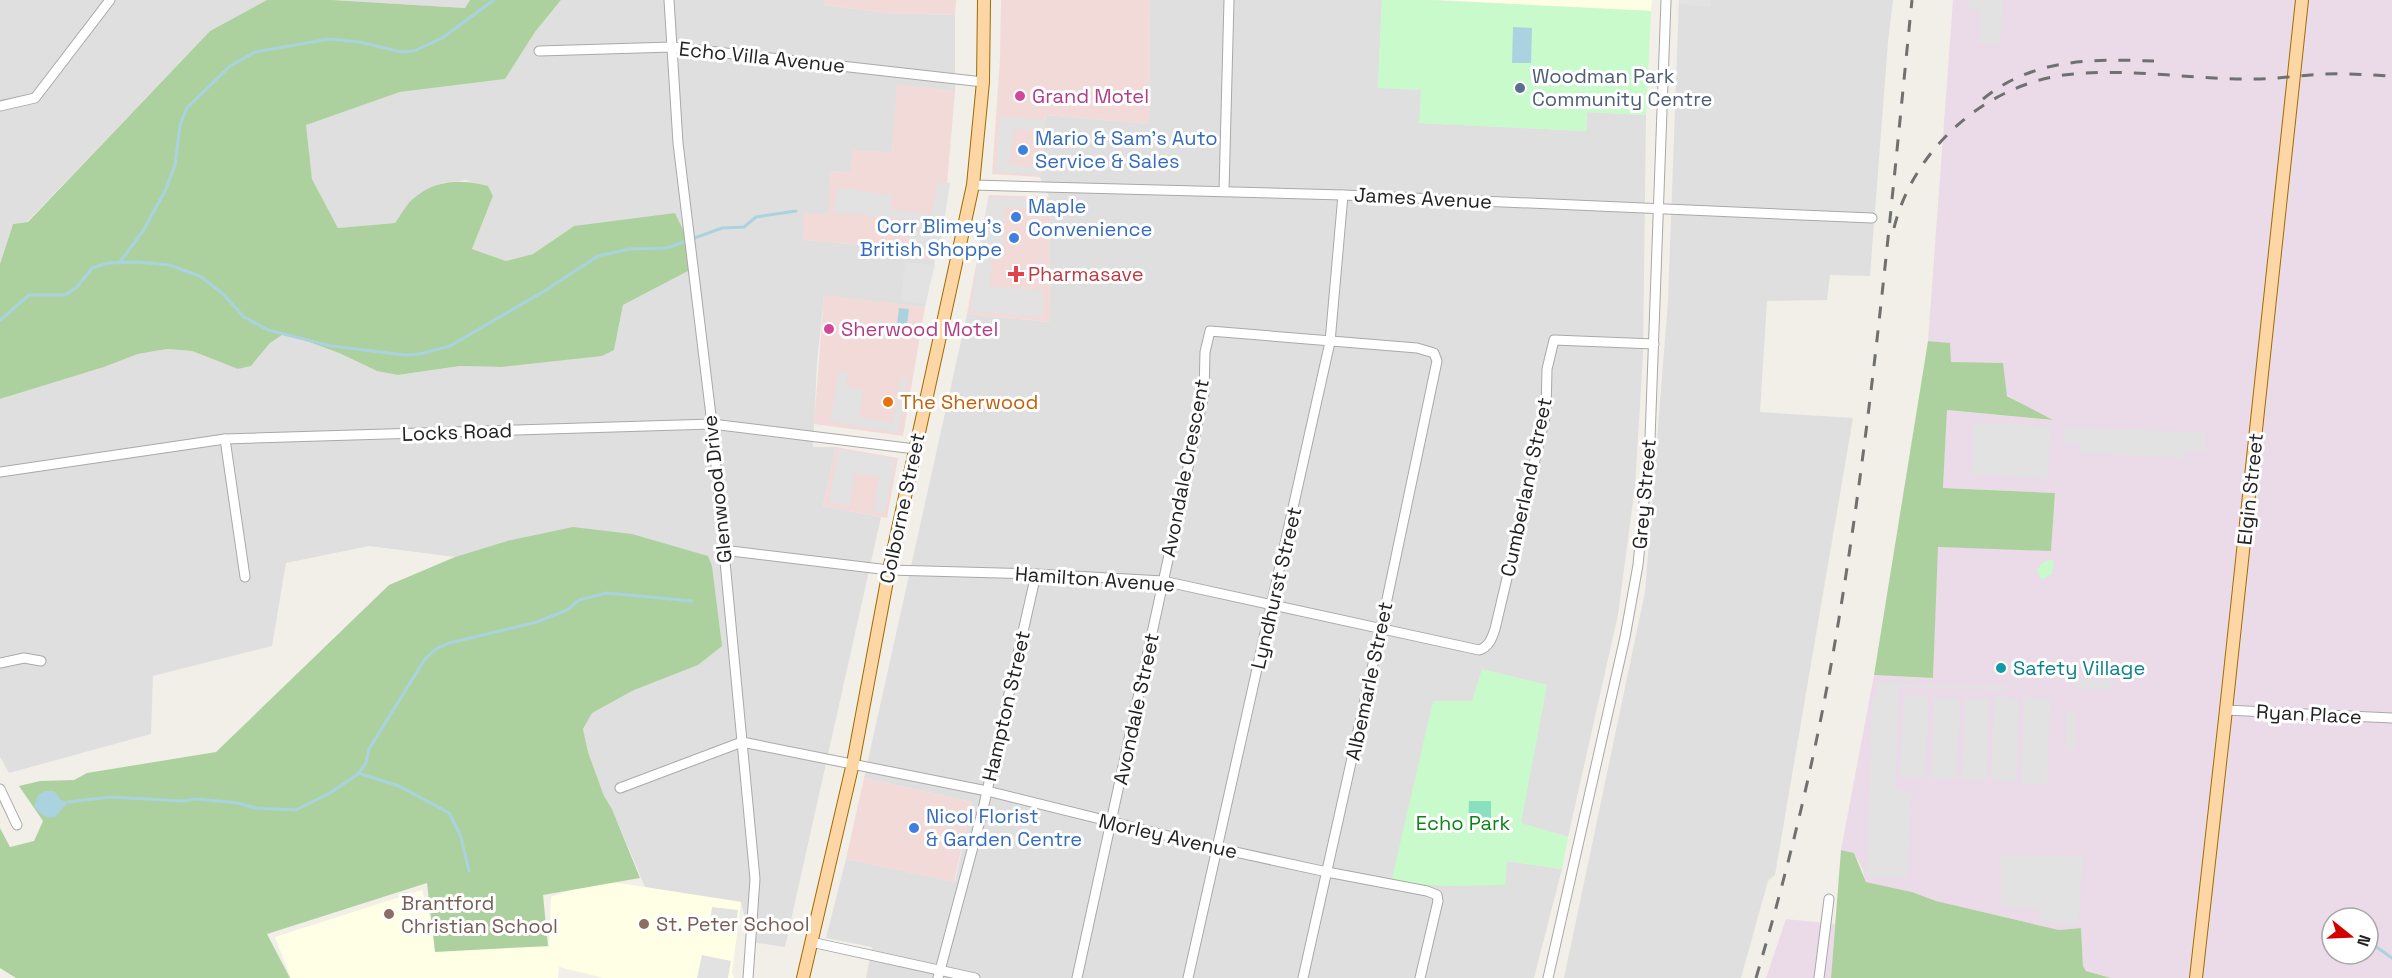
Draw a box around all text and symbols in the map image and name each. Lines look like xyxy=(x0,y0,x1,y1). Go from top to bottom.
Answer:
street label: Echo Villa Avenue xyxy=(678,35,846,79)
place label: Woodman Park Community Centre xyxy=(1532,63,1712,112)
marker: Woodman Park Community Centre xyxy=(1513,81,1527,95)
place label: Grand Motel xyxy=(1032,83,1149,109)
marker: Grand Motel xyxy=(1013,89,1027,103)
place label: Mario & Sam's Auto Service & Sales xyxy=(1035,125,1218,174)
marker: Mario & Sam's Auto Service & Sales xyxy=(1016,143,1030,157)
street label: James Avenue xyxy=(1353,181,1493,215)
place label: Maple Convenience xyxy=(1028,193,1152,242)
marker: Maple Convenience xyxy=(1009,210,1023,224)
place label: Corr Blimey's British Shoppe xyxy=(860,213,1002,262)
marker: Corr Blimey's British Shoppe xyxy=(1007,231,1021,245)
place label: Pharmasave xyxy=(1028,261,1144,287)
marker: Pharmasave xyxy=(1009,267,1023,281)
place label: Sherwood Motel xyxy=(841,316,998,342)
marker: Sherwood Motel xyxy=(822,322,836,336)
street label: Avondale Crescent xyxy=(1155,377,1215,559)
place label: The Sherwood xyxy=(900,389,1038,415)
marker: The Sherwood xyxy=(881,395,895,409)
street label: Cumberland Street xyxy=(1494,395,1558,579)
street label: Glenwood Drive xyxy=(696,414,738,564)
street label: Locks Road xyxy=(401,417,513,447)
street label: Colborne Street xyxy=(873,430,931,586)
street label: Elgin Street xyxy=(2231,432,2269,546)
street label: Grey Street xyxy=(1626,438,1662,550)
street label: Lyndhurst Street xyxy=(1245,504,1307,672)
street label: Hamilton Avenue xyxy=(1014,560,1176,598)
street label: Albemarle Street xyxy=(1339,599,1399,763)
street label: Hampton Street xyxy=(976,628,1036,784)
street label: Avondale Street xyxy=(1107,631,1165,787)
place label: Safety Village xyxy=(2013,655,2145,681)
marker: Safety Village xyxy=(1994,661,2008,675)
street label: Ryan Place xyxy=(2256,698,2362,730)
place label: Nicol Florist & Garden Centre xyxy=(926,803,1082,852)
street label: Morley Avenue xyxy=(1096,807,1240,865)
park label: Echo Park xyxy=(1416,810,1511,836)
marker: Nicol Florist & Garden Centre xyxy=(907,821,921,835)
place label: Brantford Christian School xyxy=(401,890,558,939)
north arrow xyxy=(2320,906,2380,966)
marker: Brantford Christian School xyxy=(382,907,396,921)
place label: St. Peter School xyxy=(656,911,810,937)
marker: St. Peter School xyxy=(637,917,651,931)
text: N xyxy=(2352,932,2375,949)

